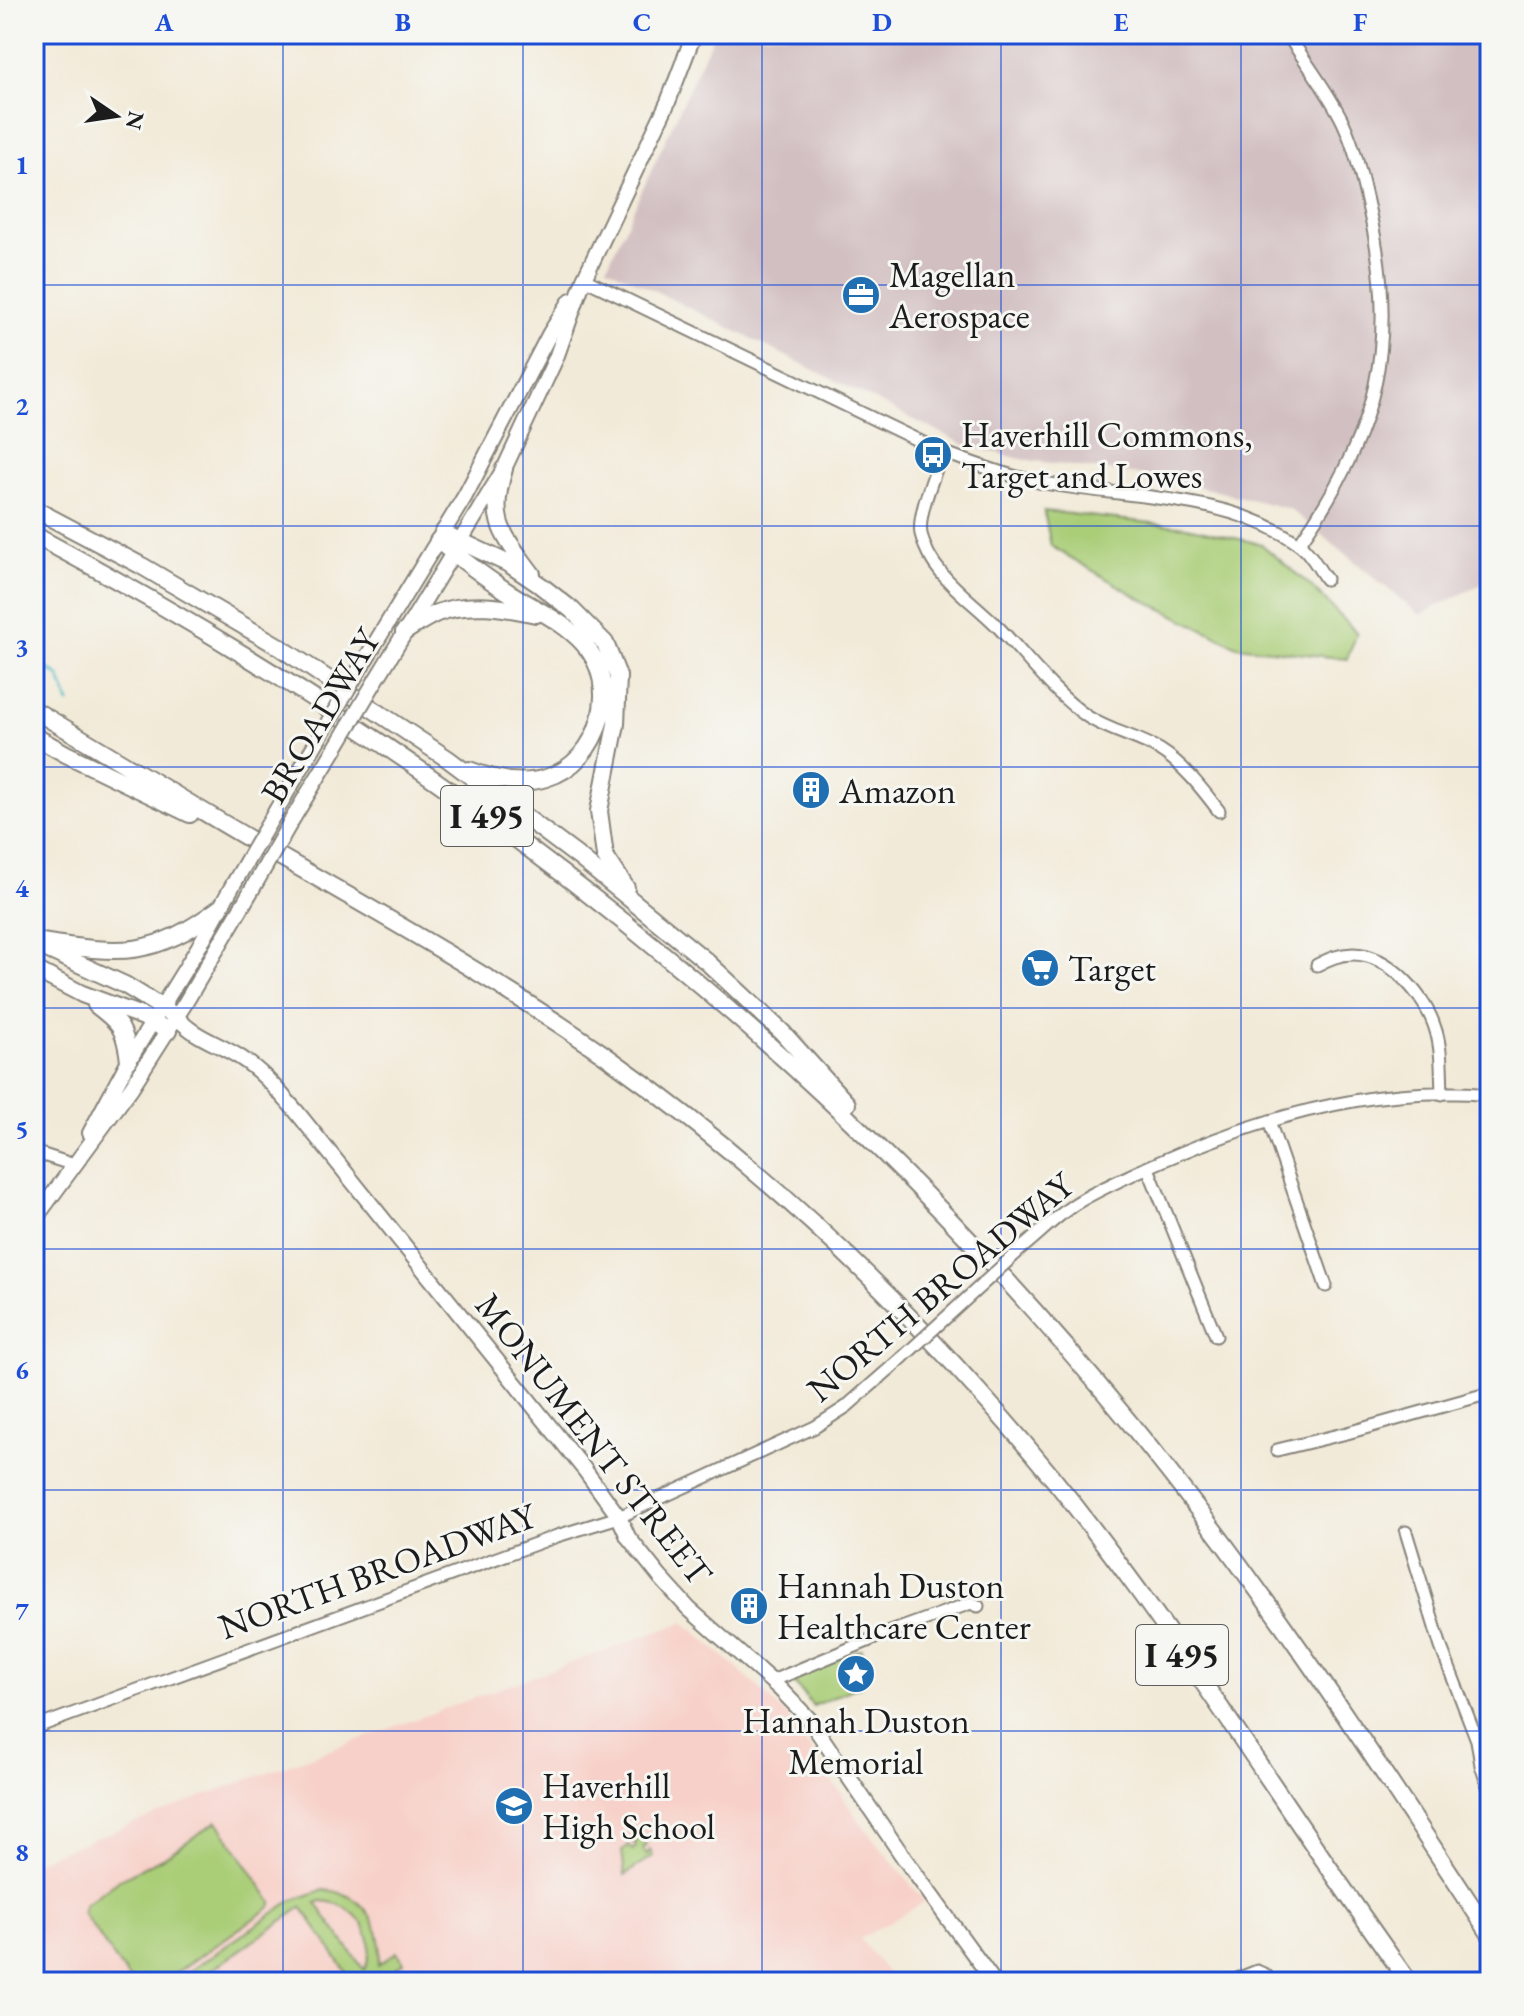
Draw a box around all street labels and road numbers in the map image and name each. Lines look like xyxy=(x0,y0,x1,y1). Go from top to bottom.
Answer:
street label: BROADWAY xyxy=(250,618,392,812)
road number: I 495 xyxy=(441,786,533,846)
street label: NORTH BROADWAY xyxy=(797,1160,1085,1412)
street label: MONUMENT STREET xyxy=(465,1283,724,1596)
street label: NORTH BROADWAY xyxy=(212,1491,544,1650)
road number: I 495 xyxy=(1136,1625,1228,1685)

